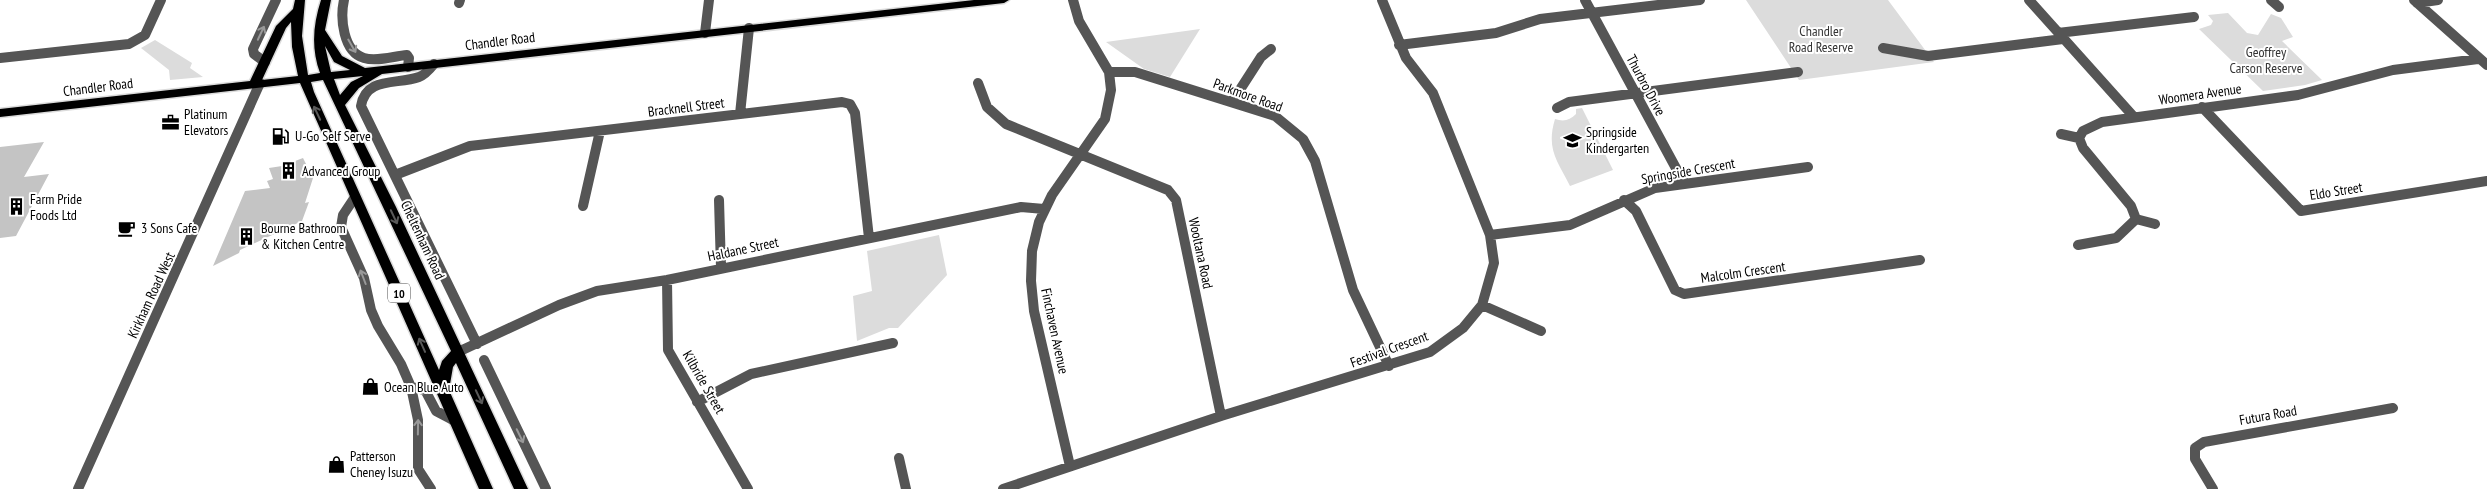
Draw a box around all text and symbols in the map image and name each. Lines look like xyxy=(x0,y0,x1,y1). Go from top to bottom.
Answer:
park label: Chandler Road Reserve xyxy=(1789,22,1853,56)
one-way arrow xyxy=(256,26,266,41)
street label: Chandler Road xyxy=(464,28,536,54)
one-way arrow xyxy=(347,39,357,53)
park label: Geoffrey Carson Reserve xyxy=(2229,43,2303,77)
street label: Thurbro Drive xyxy=(1622,51,1670,119)
street label: Chandler Road xyxy=(62,74,134,100)
street label: Parkmore Road xyxy=(1211,74,1285,116)
street label: Woomera Avenue xyxy=(2157,79,2243,109)
street label: Bracknell Street xyxy=(647,93,725,121)
place label: Platinum Elevators xyxy=(184,105,228,139)
one-way arrow xyxy=(312,106,322,121)
office icon: Platinum Elevators xyxy=(160,112,180,132)
place label: Springside Kindergarten xyxy=(1586,123,1649,157)
fuel station icon: U-Go Self Serve xyxy=(271,126,291,146)
place label: U-Go Self Serve xyxy=(295,127,371,145)
school or university icon: Springside Kindergarten xyxy=(1562,130,1582,150)
street label: Springside Crescent xyxy=(1640,154,1736,188)
building icon: Advanced Group xyxy=(278,161,298,181)
place label: Advanced Group xyxy=(302,162,380,180)
street label: Eldo Street xyxy=(2308,178,2364,204)
place label: Farm Pride Foods Ltd xyxy=(30,190,82,224)
building icon: Farm Pride Foods Ltd xyxy=(6,197,26,217)
street label: Cheltenham Road xyxy=(397,198,449,282)
one-way arrow xyxy=(390,209,400,224)
street label: Wooltana Road xyxy=(1185,216,1217,290)
cafe icon: 3 Sons Cafe xyxy=(117,218,137,238)
place label: 3 Sons Cafe xyxy=(141,219,197,237)
place label: Bourne Bathroom & Kitchen Centre xyxy=(261,219,346,253)
building icon: Bourne Bathroom & Kitchen Centre xyxy=(237,226,257,246)
street label: Haldane Street xyxy=(706,233,780,265)
street label: Kirkham Road West xyxy=(123,249,179,341)
street label: Malcolm Crescent xyxy=(1700,257,1786,287)
one-way arrow xyxy=(358,269,367,285)
road number: 10 xyxy=(388,284,410,302)
street label: Finchaven Avenue xyxy=(1037,287,1073,376)
street label: Festival Crescent xyxy=(1348,327,1431,371)
one-way arrow xyxy=(417,338,426,353)
street label: Kilbride Street xyxy=(679,347,729,417)
shop icon: Ocean Blue Auto xyxy=(360,377,380,397)
place label: Ocean Blue Auto xyxy=(384,378,464,396)
one-way arrow xyxy=(474,389,484,404)
street label: Futura Road xyxy=(2238,401,2298,429)
one-way arrow xyxy=(413,419,422,435)
one-way arrow xyxy=(516,428,525,443)
place label: Patterson Cheney Isuzu xyxy=(350,447,413,481)
shop icon: Patterson Cheney Isuzu xyxy=(326,454,346,474)

